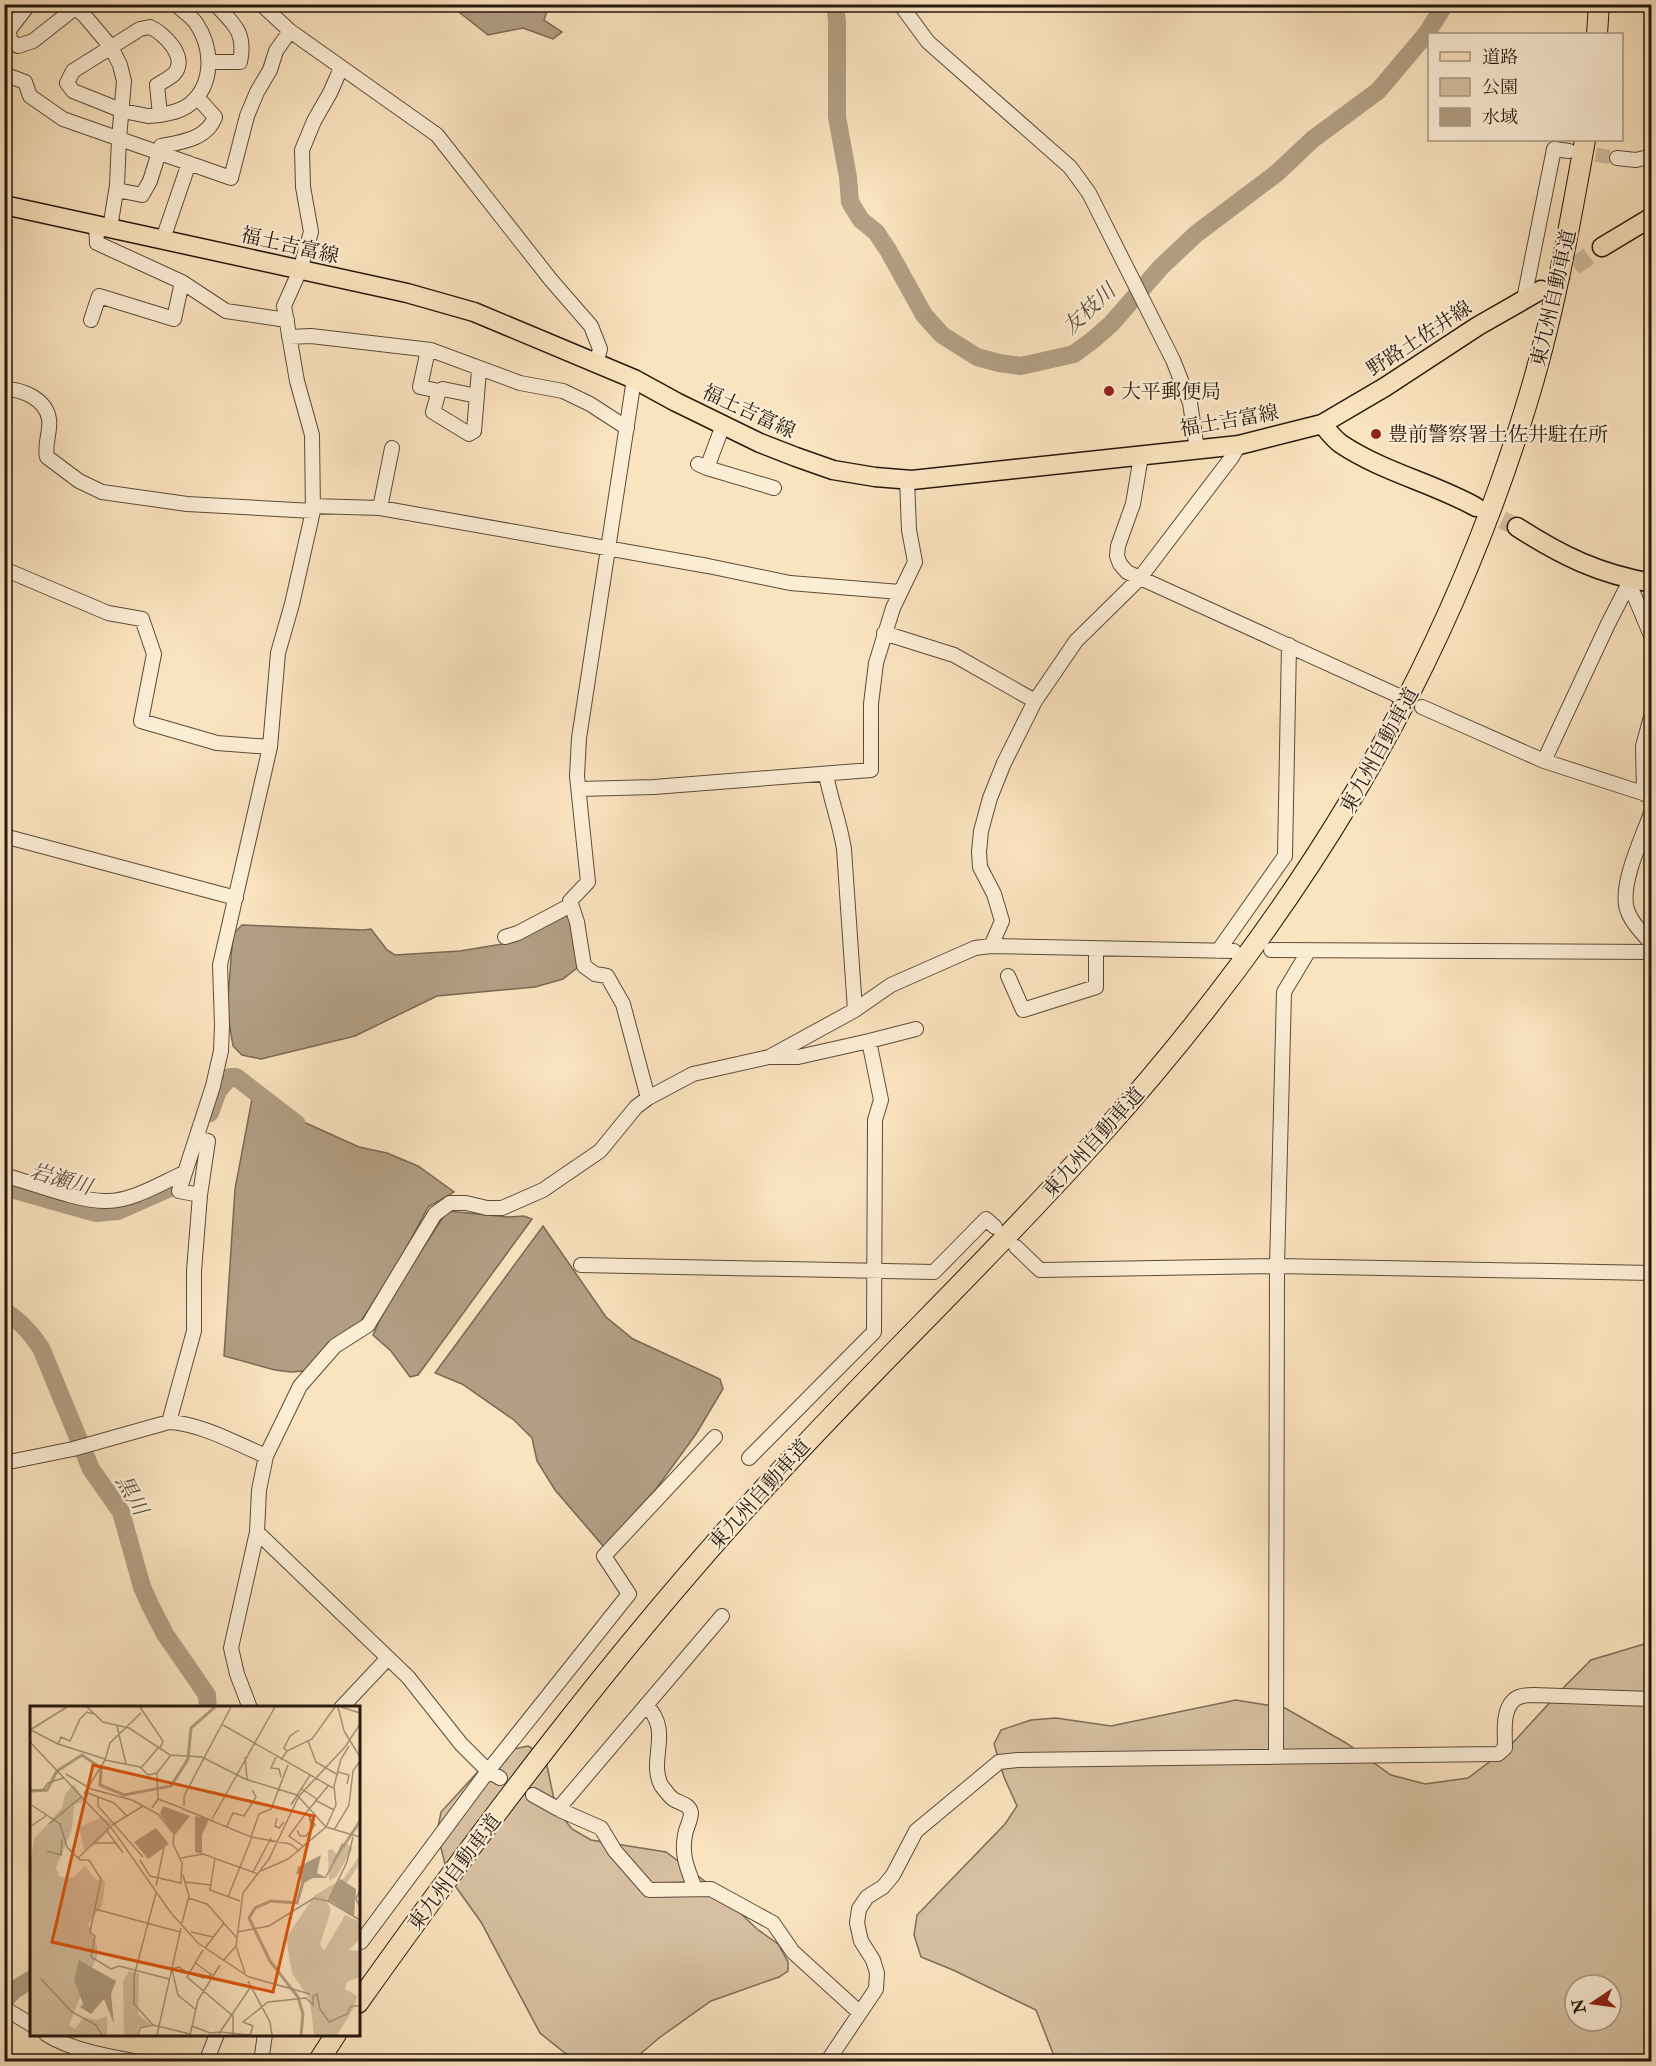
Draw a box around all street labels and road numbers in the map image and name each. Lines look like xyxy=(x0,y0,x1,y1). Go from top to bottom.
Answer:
street label: 福土吉富線 xyxy=(238,222,341,269)
street label: 東九州自動車道 xyxy=(1526,227,1581,369)
street label: 野路土佐井線 xyxy=(1362,295,1476,382)
street label: 福土吉富線 xyxy=(698,379,799,444)
street label: 福土吉富線 xyxy=(1178,399,1280,441)
street label: 東九州自動車道 xyxy=(1335,683,1424,818)
street label: 東九州自動車道 xyxy=(1037,1082,1150,1203)
street label: 東九州自動車道 xyxy=(703,1434,816,1555)
street label: 東九州自動車道 xyxy=(402,1809,507,1936)

